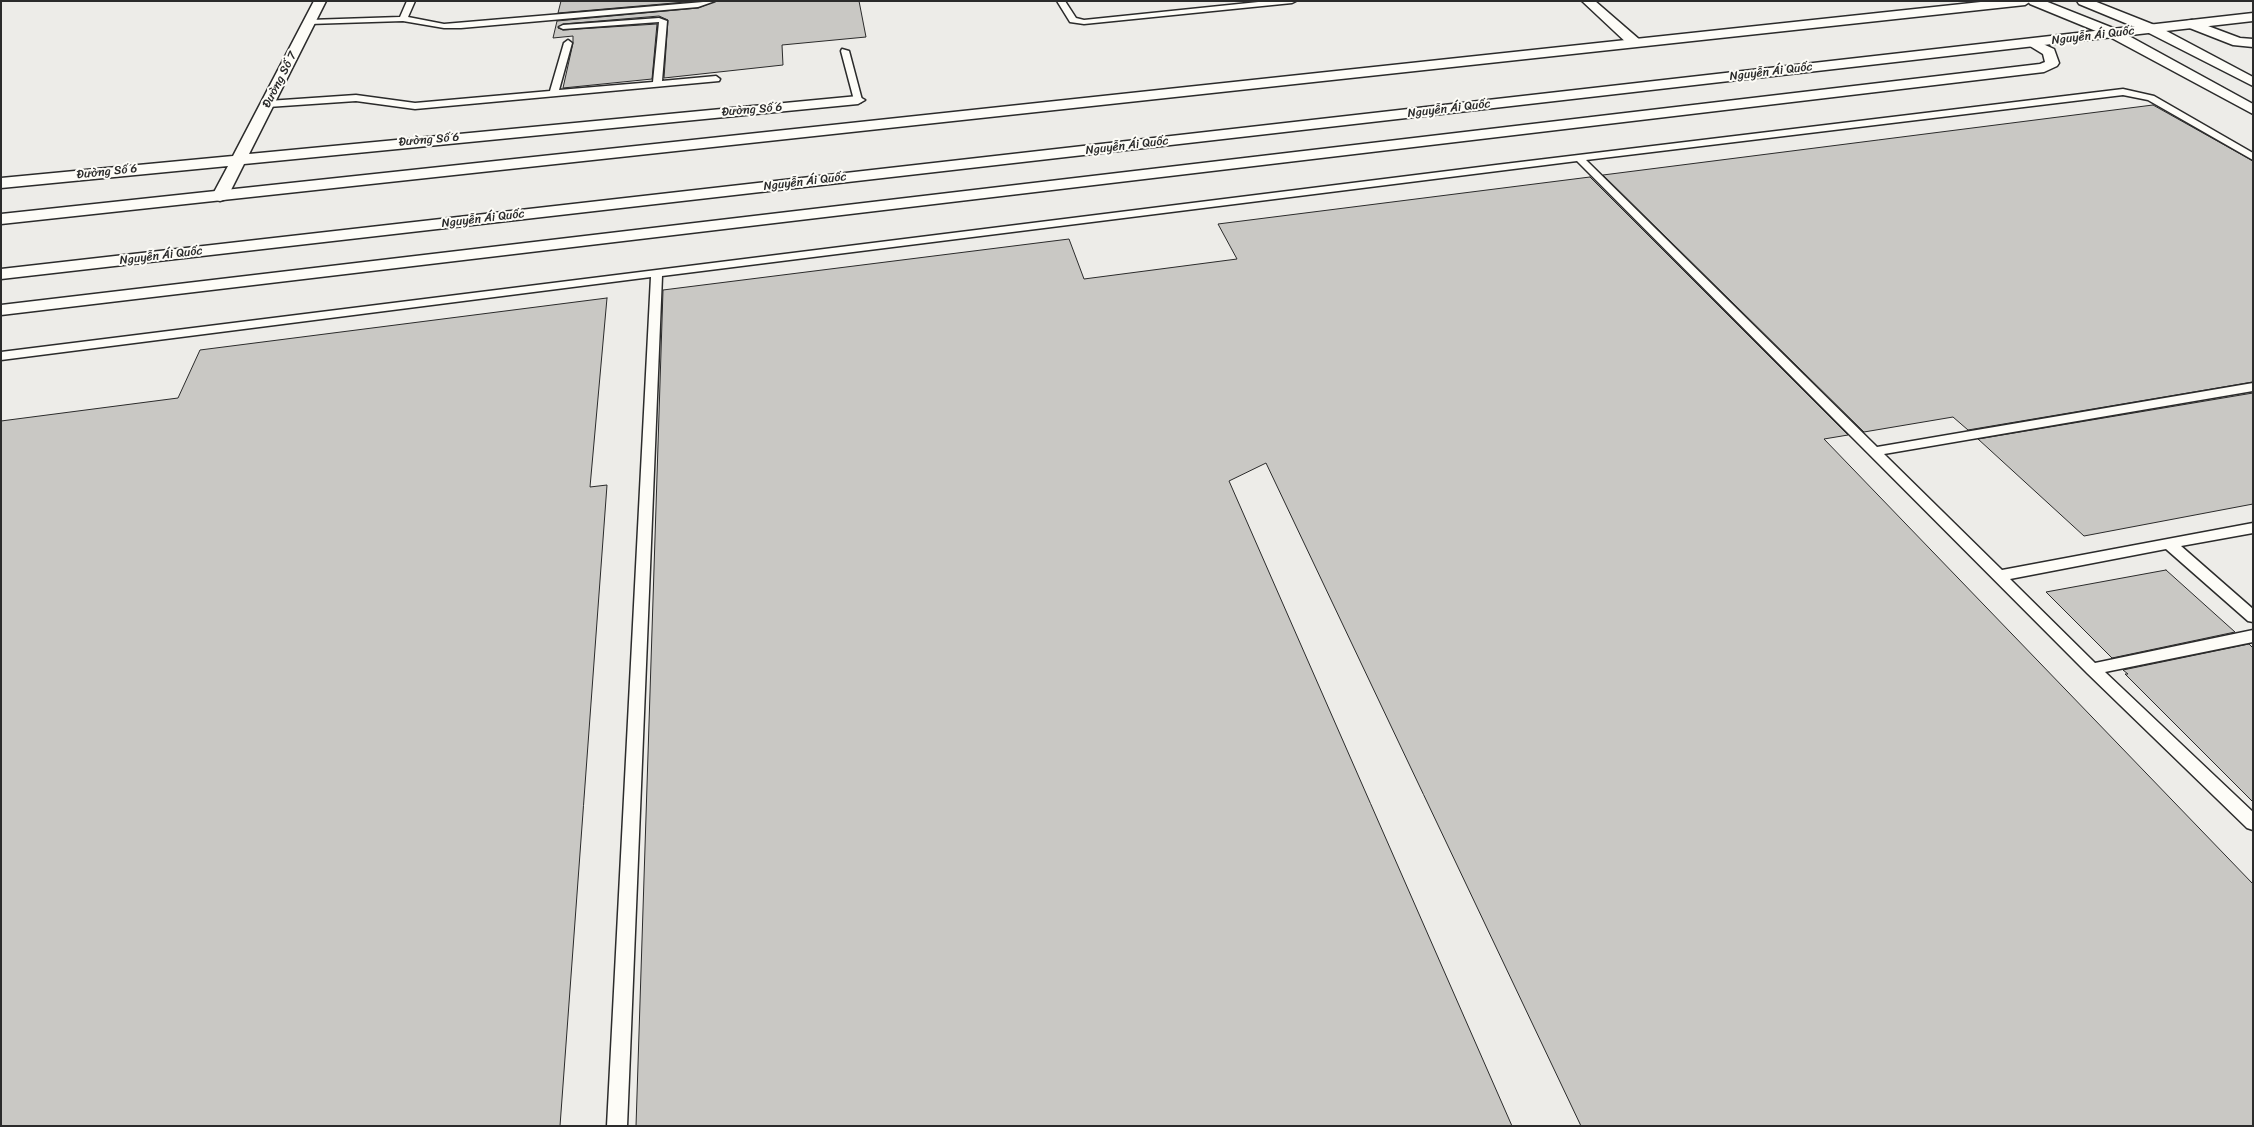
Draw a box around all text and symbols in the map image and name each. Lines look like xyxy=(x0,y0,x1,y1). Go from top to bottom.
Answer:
street label: Nguyễn Ái Quốc xyxy=(2051,24,2135,48)
street label: Đường Số 7 xyxy=(260,50,300,110)
street label: Nguyễn Ái Quốc xyxy=(1729,60,1813,84)
street label: Nguyễn Ái Quốc xyxy=(1407,97,1491,121)
street label: Đường Số 6 xyxy=(721,100,783,120)
street label: Đường Số 6 xyxy=(398,130,460,150)
street label: Nguyễn Ái Quốc xyxy=(1085,134,1169,158)
street label: Đường Số 6 xyxy=(76,162,138,182)
street label: Nguyễn Ái Quốc xyxy=(763,170,847,194)
street label: Nguyễn Ái Quốc xyxy=(441,207,525,231)
street label: Nguyễn Ái Quốc xyxy=(119,244,203,268)

